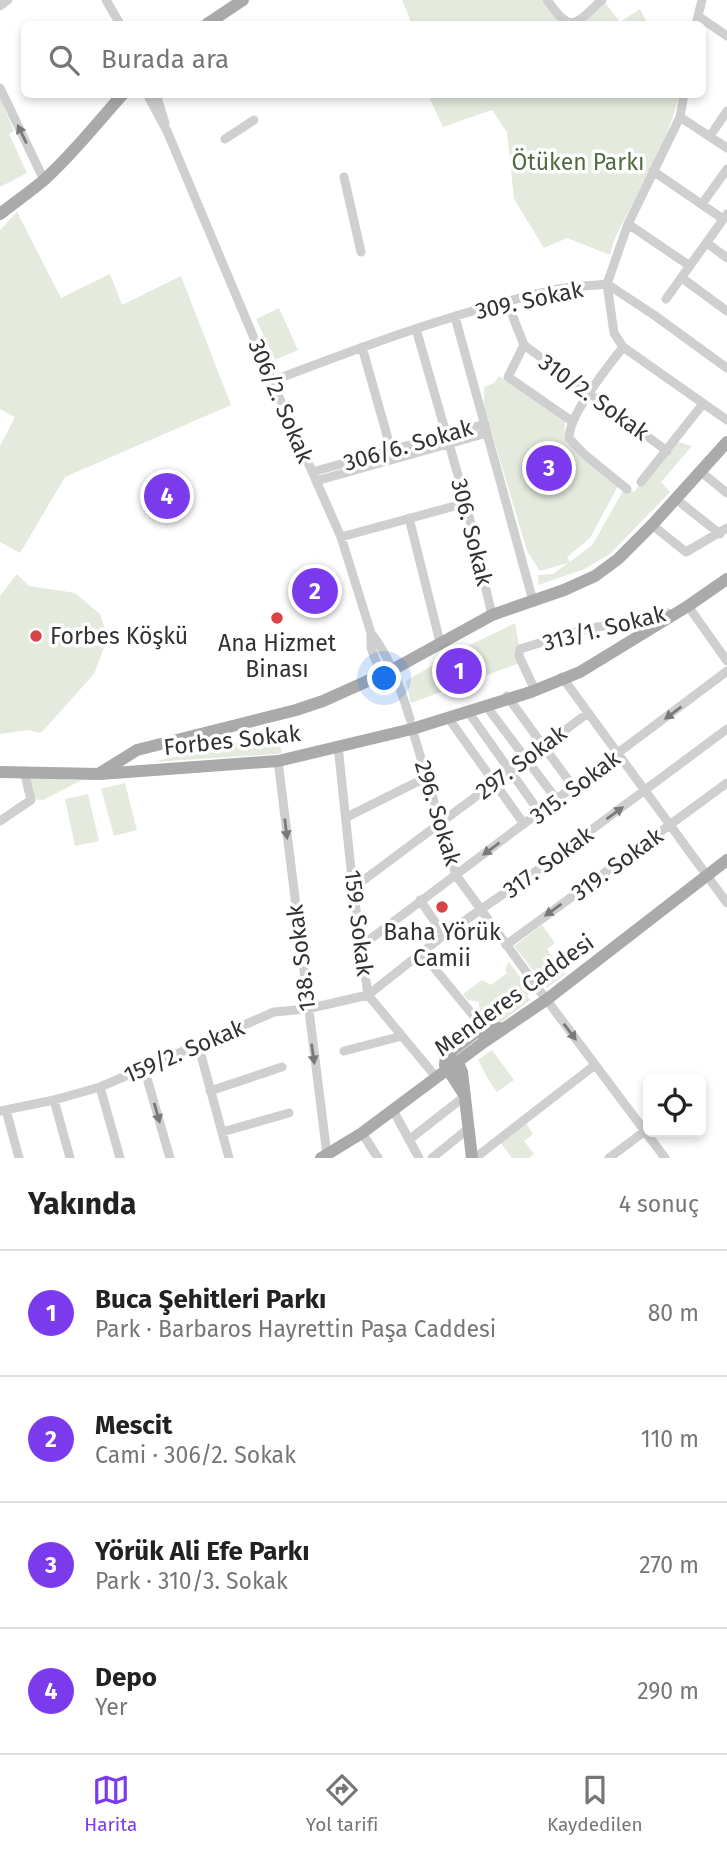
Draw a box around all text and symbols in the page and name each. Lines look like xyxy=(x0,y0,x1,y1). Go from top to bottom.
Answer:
search box xyxy=(21,21,706,98)
icon: search xyxy=(45,41,83,79)
text: Burada ara xyxy=(101,44,229,75)
one-way arrow xyxy=(16,124,28,144)
park label: Ötüken Parkı xyxy=(511,148,645,176)
street label: 309. Sokak xyxy=(473,275,586,325)
street label: 306/2. Sokak xyxy=(242,335,320,467)
street label: 310/2. Sokak xyxy=(533,348,655,446)
street label: 306/6. Sokak xyxy=(340,413,476,477)
pin: 3 xyxy=(526,442,572,494)
pin: 4 xyxy=(144,470,190,522)
street label: 306. Sokak xyxy=(445,475,499,589)
pin: 2 xyxy=(292,565,338,617)
street label: 313/1. Sokak xyxy=(540,599,669,657)
marker: Ana Hizmet Binası xyxy=(269,610,285,626)
place label: Forbes Köşkü xyxy=(50,622,188,650)
marker: Forbes Köşkü xyxy=(28,628,44,644)
place label: Ana Hizmet Binası xyxy=(218,629,337,683)
pin: 1 xyxy=(436,645,482,697)
your location xyxy=(367,661,401,695)
one-way arrow xyxy=(664,705,682,719)
street label: Forbes Sokak xyxy=(162,719,302,761)
street label: 297. Sokak xyxy=(470,719,572,805)
street label: 315. Sokak xyxy=(524,744,626,830)
street label: 296. Sokak xyxy=(409,757,467,869)
one-way arrow xyxy=(606,806,624,820)
one-way arrow xyxy=(280,818,291,840)
street label: 317. Sokak xyxy=(498,820,599,904)
street label: 319. Sokak xyxy=(566,821,668,907)
one-way arrow xyxy=(482,842,500,856)
street label: 159. Sokak xyxy=(339,868,379,978)
marker: Baha Yörük Camii xyxy=(434,899,450,915)
street label: 138. Sokak xyxy=(281,903,321,1013)
one-way arrow xyxy=(545,903,563,918)
place label: Baha Yörük Camii xyxy=(383,918,501,972)
street label: Menderes Caddesi xyxy=(429,928,599,1062)
street label: 159/2. Sokak xyxy=(120,1013,249,1089)
one-way arrow xyxy=(563,1023,578,1041)
one-way arrow xyxy=(308,1044,319,1066)
map controls xyxy=(643,1074,706,1137)
button: locate xyxy=(643,1074,706,1137)
one-way arrow xyxy=(152,1102,163,1124)
text: Yakında xyxy=(28,1186,136,1222)
text: 4 sonuç xyxy=(619,1190,699,1218)
text: Buca Şehitleri Parkı xyxy=(95,1284,326,1315)
text: 1 xyxy=(46,1299,56,1327)
text: 80 m xyxy=(648,1299,699,1327)
text: Park · Barbaros Hayrettin Paşa Caddesi xyxy=(95,1315,496,1343)
text: Mescit xyxy=(95,1410,172,1441)
text: 2 xyxy=(45,1425,57,1453)
text: 110 m xyxy=(641,1425,699,1453)
text: Cami · 306/2. Sokak xyxy=(95,1441,296,1469)
text: Yörük Ali Efe Parkı xyxy=(95,1536,310,1567)
text: 3 xyxy=(45,1551,57,1579)
text: 270 m xyxy=(639,1551,699,1579)
text: Park · 310/3. Sokak xyxy=(95,1567,288,1595)
text: Depo xyxy=(95,1662,157,1693)
text: 4 xyxy=(45,1677,58,1705)
text: 290 m xyxy=(637,1677,699,1705)
text: Yer xyxy=(95,1693,128,1721)
tab: Harita xyxy=(84,1771,137,1836)
tab: Yol tarifi xyxy=(306,1771,378,1836)
tab: Kaydedilen xyxy=(547,1771,643,1836)

